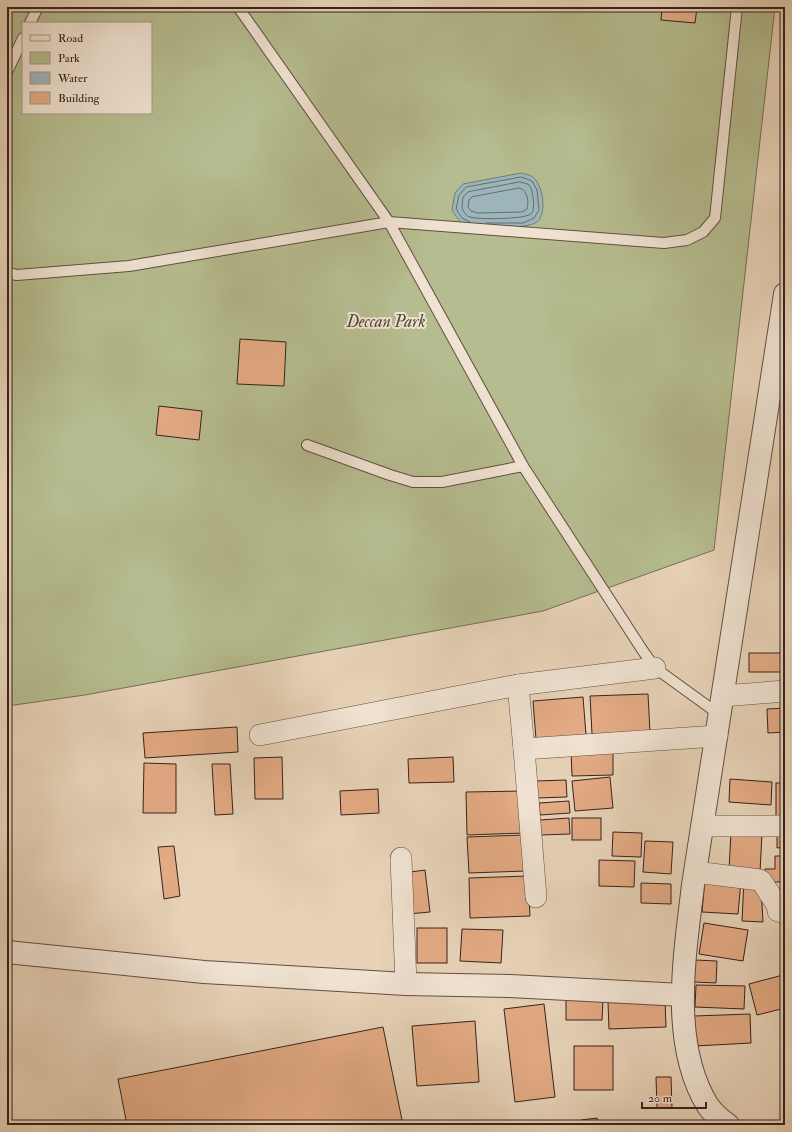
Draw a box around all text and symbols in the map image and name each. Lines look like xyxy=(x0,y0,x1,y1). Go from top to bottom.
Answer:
legend xyxy=(22,22,152,114)
text: Road xyxy=(58,31,83,46)
text: Park xyxy=(58,51,80,66)
text: Water xyxy=(57,71,88,86)
text: Building xyxy=(58,91,101,106)
park label: Deccan Park xyxy=(345,311,426,332)
scale bar xyxy=(642,1084,706,1110)
text: 20 m xyxy=(648,1091,673,1106)

